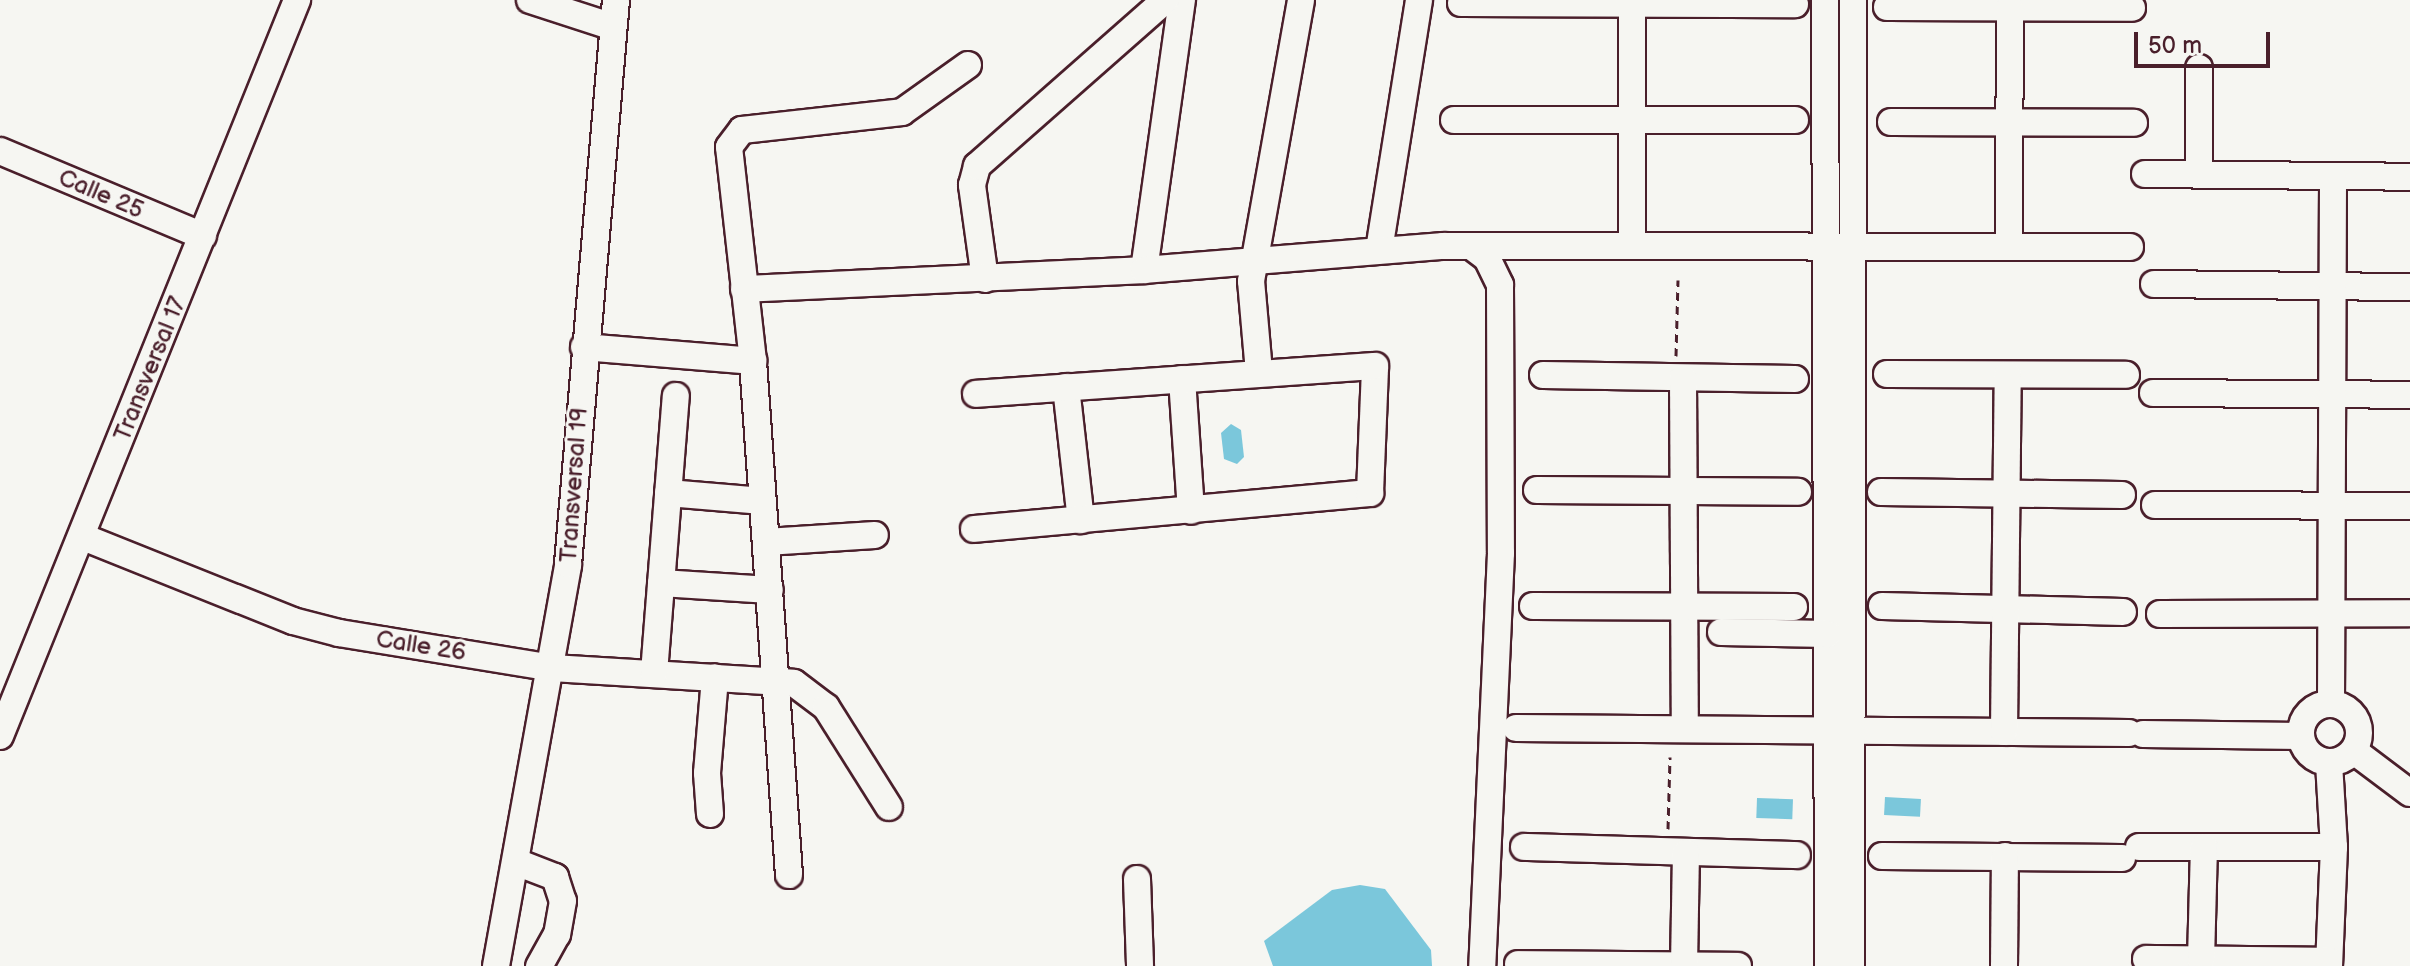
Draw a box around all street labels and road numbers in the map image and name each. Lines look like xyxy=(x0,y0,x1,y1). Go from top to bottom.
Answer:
street label: Calle 25 xyxy=(54,163,148,225)
street label: Transversal 17 xyxy=(108,293,192,445)
street label: Transversal 19 xyxy=(554,407,594,563)
street label: Calle 26 xyxy=(374,625,468,667)

